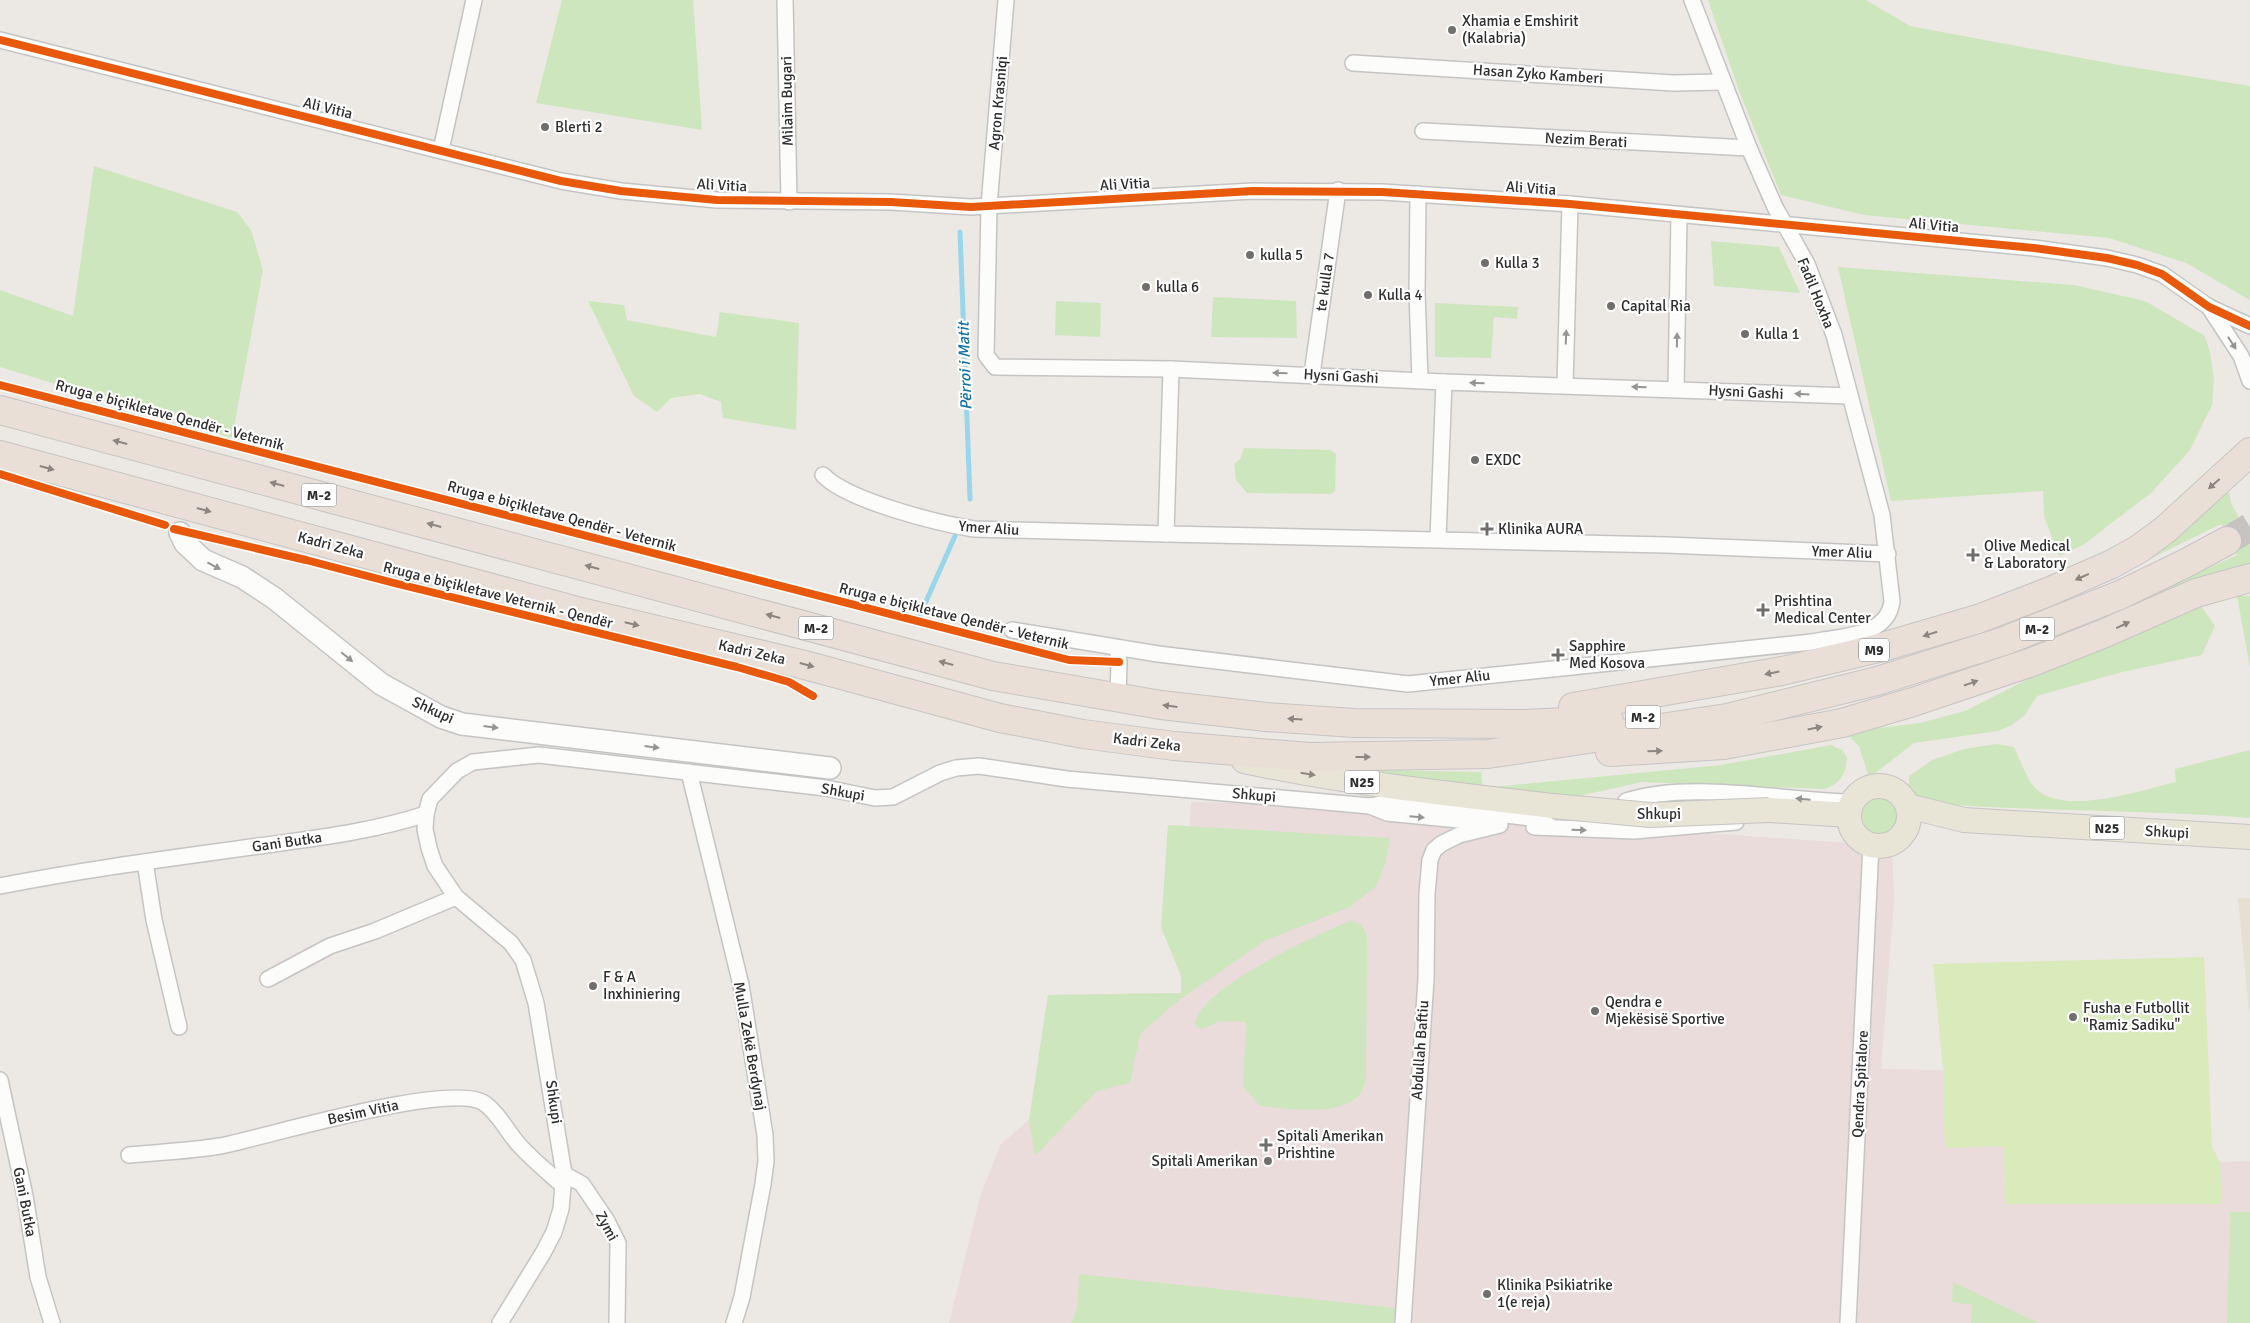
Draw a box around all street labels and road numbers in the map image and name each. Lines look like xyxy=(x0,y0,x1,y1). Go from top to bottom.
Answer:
street label: Agron Krasniqi xyxy=(985,55,1011,151)
street label: Milaim Bugari xyxy=(777,56,797,146)
street label: Hasan Zyko Kamberi xyxy=(1472,60,1604,88)
street label: Ali Vitia xyxy=(301,93,355,123)
street label: Nezim Berati xyxy=(1544,129,1628,151)
street label: Ali Vitia xyxy=(1099,174,1151,194)
street label: Ali Vitia xyxy=(696,175,748,195)
street label: Ali Vitia xyxy=(1505,177,1557,199)
street label: Ali Vitia xyxy=(1908,214,1960,236)
street label: te kulla 7 xyxy=(1312,251,1338,313)
street label: Fadil Hoxha xyxy=(1794,255,1838,331)
street label: Hysni Gashi xyxy=(1303,365,1379,387)
street label: Rruga e biçikletave Qendër - Veternik xyxy=(54,376,287,454)
street label: Hysni Gashi xyxy=(1708,381,1784,403)
street label: Rruga e biçikletave Qendër - Veternik xyxy=(446,477,679,555)
road number: M-2 xyxy=(302,484,336,506)
street label: Ymer Aliu xyxy=(958,517,1020,539)
street label: Kadri Zeka xyxy=(296,527,366,563)
street label: Ymer Aliu xyxy=(1811,542,1873,562)
street label: Rruga e biçikletave Veternik - Qendër xyxy=(381,558,615,632)
street label: Rruga e biçikletave Qendër - Veternik xyxy=(837,579,1071,653)
road number: M-2 xyxy=(798,616,834,640)
road number: M-2 xyxy=(2020,618,2054,640)
street label: Kadri Zeka xyxy=(717,636,787,668)
road number: M9 xyxy=(1859,638,1889,662)
street label: Ymer Aliu xyxy=(1429,666,1491,690)
street label: Shkupi xyxy=(409,693,457,727)
road number: M-2 xyxy=(1626,706,1660,729)
street label: Kadri Zeka xyxy=(1112,729,1182,755)
road number: N25 xyxy=(1344,770,1380,794)
street label: Shkupi xyxy=(820,779,866,805)
street label: Shkupi xyxy=(1231,784,1277,806)
street label: Shkupi xyxy=(1637,805,1681,823)
road number: N25 xyxy=(2090,816,2124,840)
street label: Shkupi xyxy=(2145,822,2189,842)
street label: Gani Butka xyxy=(251,828,323,856)
street label: Mulla Zekë Berdynaj xyxy=(730,980,770,1112)
street label: Abdullah Baftiu xyxy=(1408,1000,1432,1100)
street label: Qendra Spitalore xyxy=(1848,1030,1872,1138)
street label: Shkupi xyxy=(542,1079,566,1125)
street label: Besim Vitia xyxy=(326,1096,400,1128)
street label: Gani Butka xyxy=(9,1166,41,1238)
street label: Zymi xyxy=(592,1208,622,1244)

